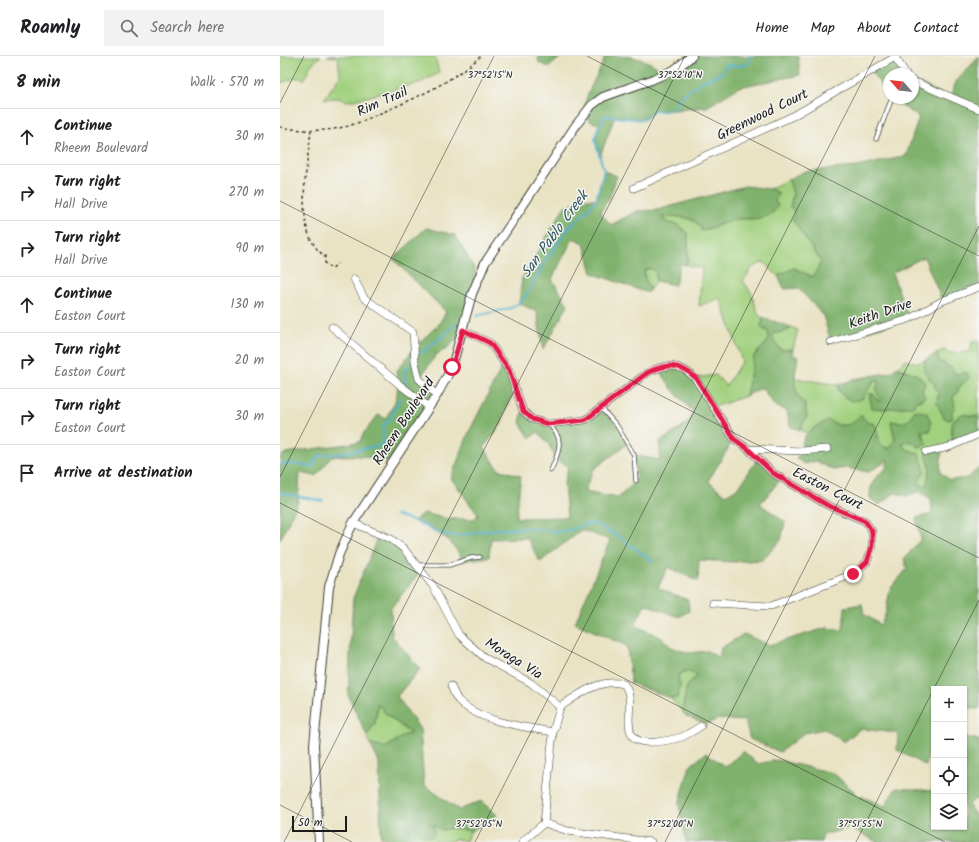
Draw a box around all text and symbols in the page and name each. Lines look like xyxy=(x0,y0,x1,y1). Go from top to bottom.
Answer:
search box xyxy=(104,10,384,46)
text: Roamly xyxy=(20,13,80,43)
text: Search here xyxy=(150,16,224,40)
icon: search xyxy=(118,17,140,39)
text: Home xyxy=(755,17,789,39)
text: Map xyxy=(811,17,835,39)
text: About xyxy=(857,17,891,39)
text: Contact xyxy=(913,17,959,39)
text: 37°52'15"N xyxy=(468,67,513,83)
text: 37°52'10"N xyxy=(658,67,703,83)
north arrow xyxy=(883,68,919,104)
text: 8 min xyxy=(16,69,60,96)
text: Walk · 570 m xyxy=(190,72,264,93)
street label: Rim Trail xyxy=(353,81,412,123)
street label: Greenwood Court xyxy=(713,83,812,147)
text: Continue xyxy=(54,114,112,138)
icon: ahead xyxy=(16,126,38,148)
text: 30 m xyxy=(235,126,264,147)
text: Rheem Boulevard xyxy=(54,138,148,159)
text: Turn right xyxy=(54,170,121,194)
icon: right xyxy=(16,182,38,204)
text: 270 m xyxy=(228,182,264,203)
water label: San Pablo Creek xyxy=(515,184,596,283)
text: Hall Drive xyxy=(54,194,108,215)
text: Turn right xyxy=(54,226,121,250)
icon: right xyxy=(16,238,38,260)
text: 90 m xyxy=(236,238,264,259)
text: Hall Drive xyxy=(54,250,108,271)
text: Continue xyxy=(54,282,112,306)
street label: Keith Drive xyxy=(846,293,916,335)
icon: ahead xyxy=(16,294,38,316)
text: 130 m xyxy=(230,294,264,315)
text: Easton Court xyxy=(54,306,126,327)
text: Turn right xyxy=(54,338,121,362)
icon: right xyxy=(16,350,38,372)
text: 20 m xyxy=(234,350,264,371)
route start xyxy=(443,358,461,376)
text: Easton Court xyxy=(54,362,126,383)
street label: Rheem Boulevard xyxy=(367,372,441,470)
text: Turn right xyxy=(54,394,121,418)
icon: right xyxy=(16,406,38,428)
text: 30 m xyxy=(235,406,264,427)
text: Easton Court xyxy=(54,418,126,439)
text: Arrive at destination xyxy=(54,461,193,485)
icon: arrive xyxy=(16,462,38,484)
street label: Easton Court xyxy=(788,462,867,516)
route end xyxy=(844,565,862,583)
street label: Moraga Via xyxy=(480,632,547,685)
map controls xyxy=(931,686,967,830)
button: + xyxy=(931,686,967,722)
button: − xyxy=(931,722,967,758)
button: locate xyxy=(931,758,967,794)
button: layers xyxy=(931,794,967,830)
scale bar xyxy=(292,814,347,833)
text: 50 m xyxy=(298,814,323,832)
text: 37°52'05"N xyxy=(456,816,503,832)
text: 37°52'00"N xyxy=(647,816,693,832)
text: 37°51'55"N xyxy=(838,816,882,832)

